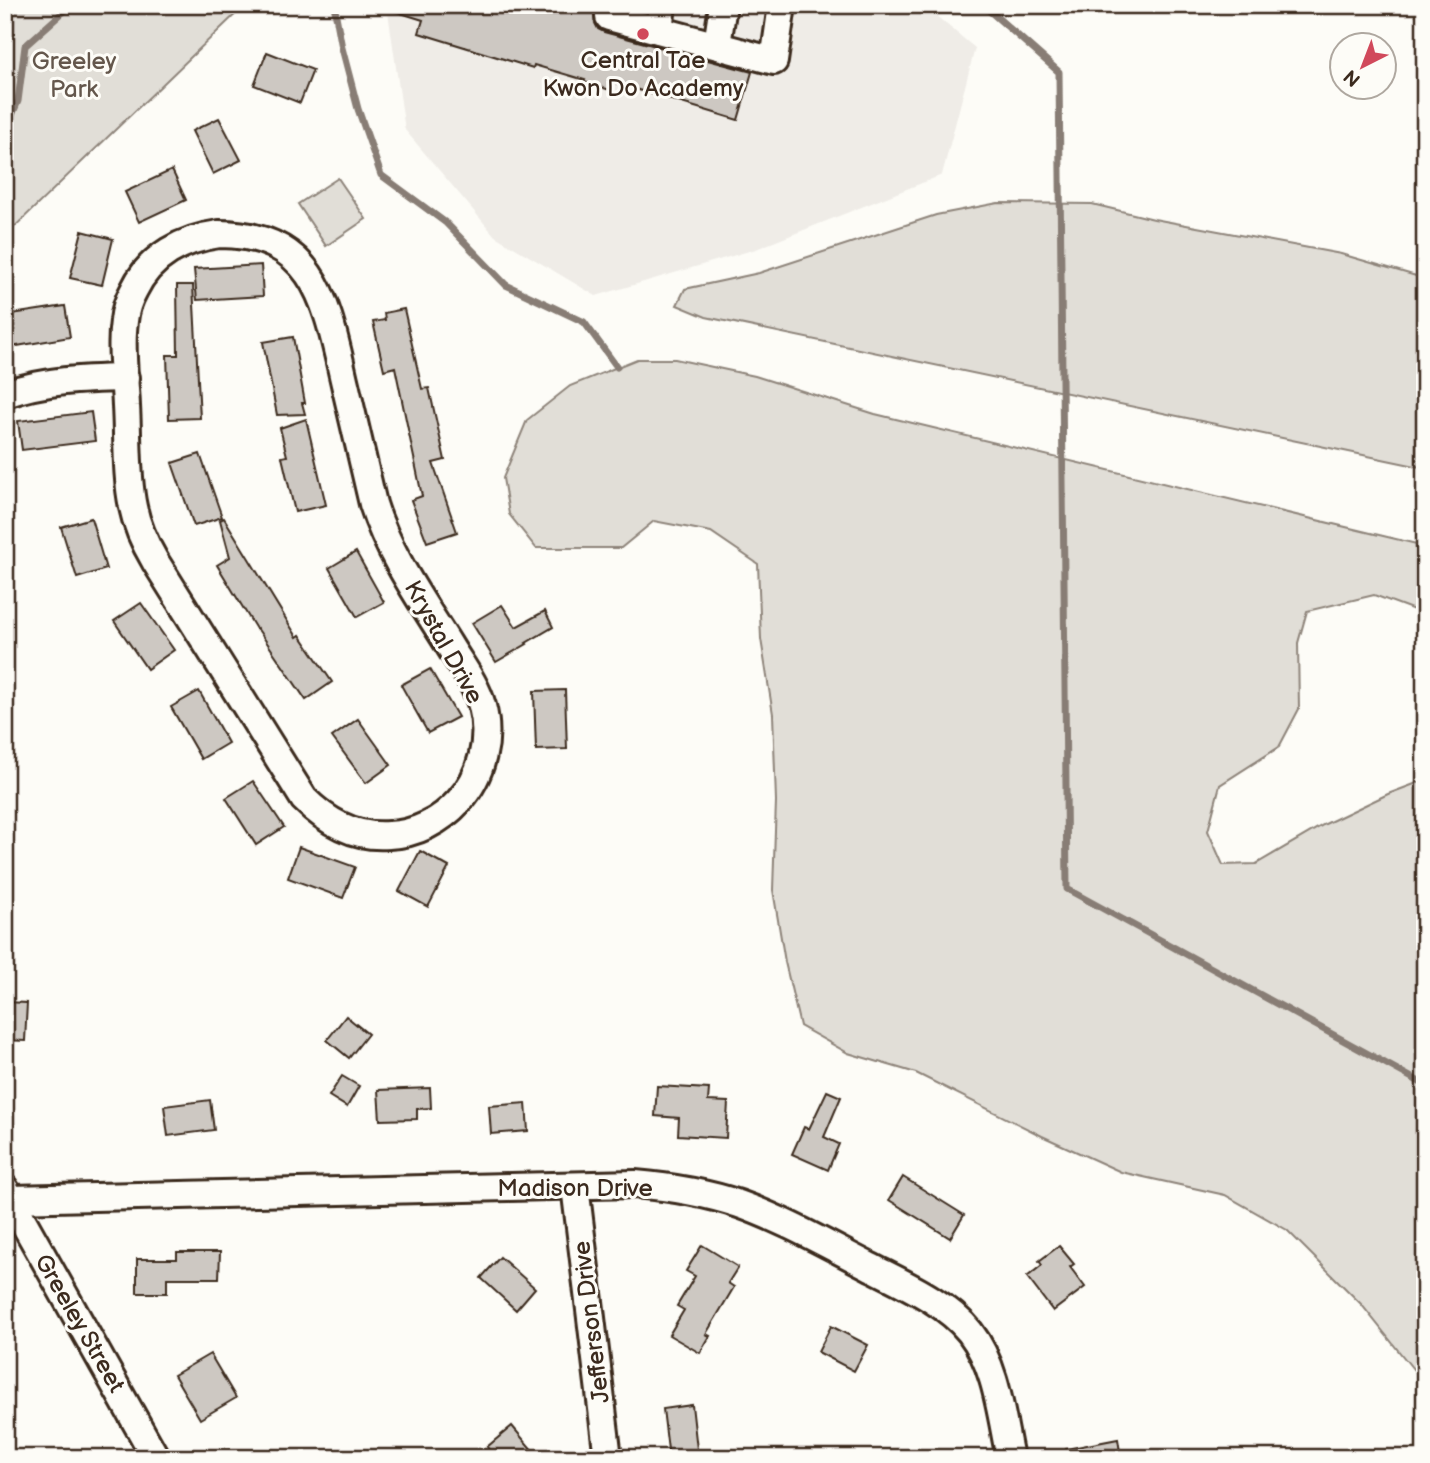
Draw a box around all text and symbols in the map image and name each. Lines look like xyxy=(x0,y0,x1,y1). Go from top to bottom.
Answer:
marker: Central Tae Kwon Do Academy xyxy=(635,26,651,42)
north arrow xyxy=(1328,32,1398,102)
place label: Central Tae Kwon Do Academy xyxy=(542,46,744,103)
park label: Greeley Park xyxy=(32,47,116,104)
text: N xyxy=(1340,64,1366,91)
street label: Krystal Drive xyxy=(398,576,489,709)
street label: Madison Drive xyxy=(497,1174,653,1203)
street label: Jefferson Drive xyxy=(567,1239,616,1405)
street label: Greeley Street xyxy=(28,1249,131,1398)

